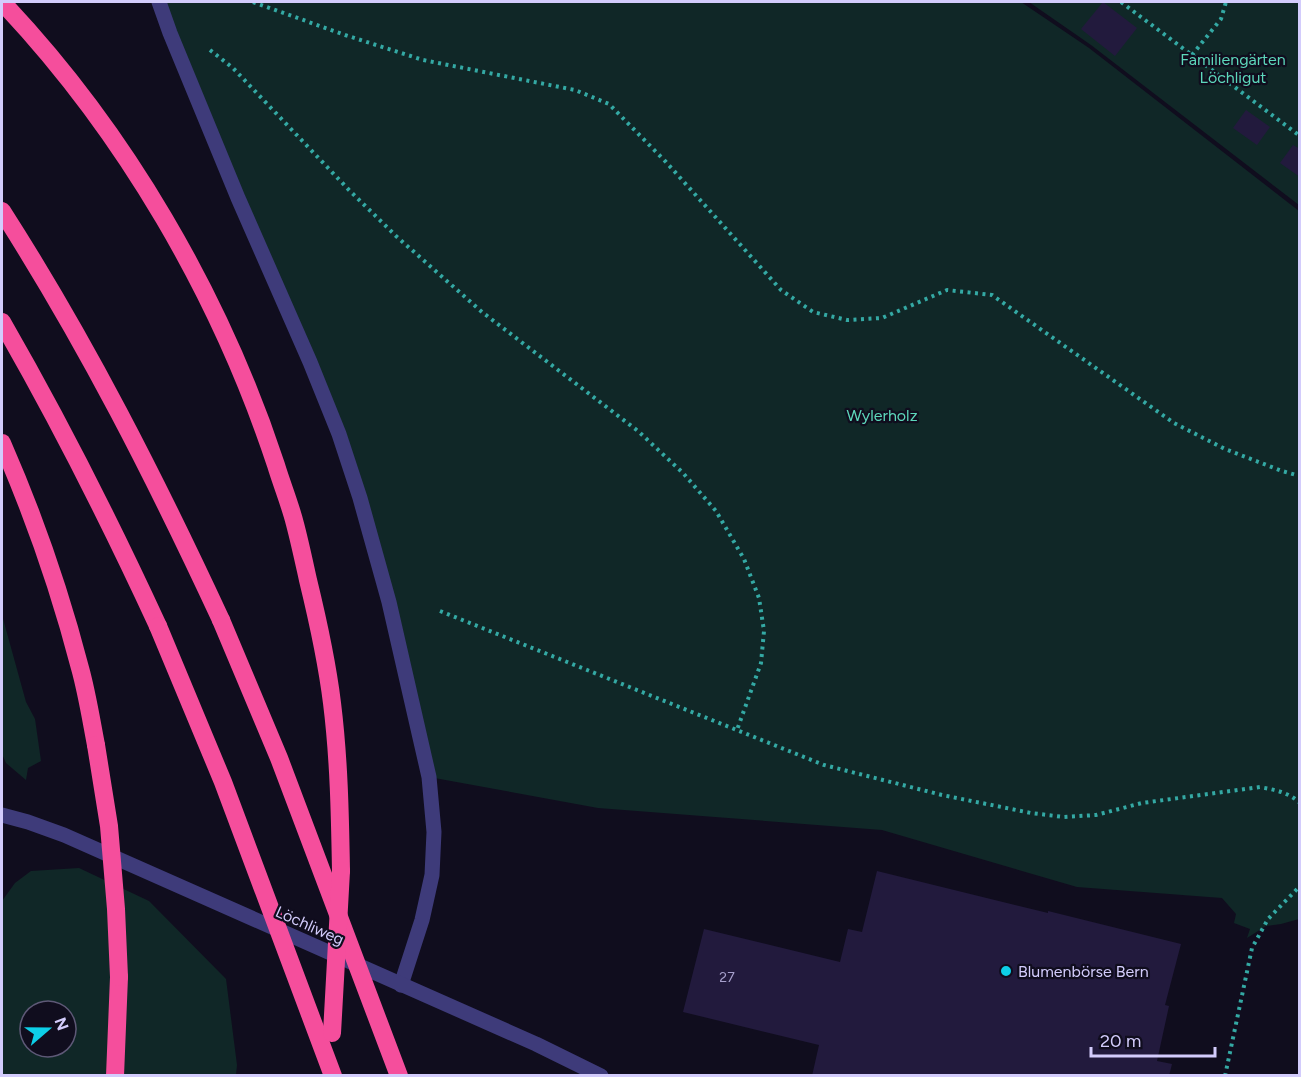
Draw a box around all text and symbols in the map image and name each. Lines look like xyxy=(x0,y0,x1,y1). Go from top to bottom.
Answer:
park label: Familiengärten Löchligut xyxy=(1180,50,1286,87)
park label: Wylerholz xyxy=(846,406,918,425)
street label: Löchliweg xyxy=(273,902,347,949)
place label: Blumenbörse Bern xyxy=(1018,962,1149,981)
marker: Blumenbörse Bern xyxy=(999,964,1013,978)
house number: 27 xyxy=(719,969,735,986)
north arrow xyxy=(18,999,78,1059)
text: N xyxy=(51,1015,73,1033)
scale bar xyxy=(1091,1020,1216,1058)
text: 20 m xyxy=(1100,1030,1141,1052)

